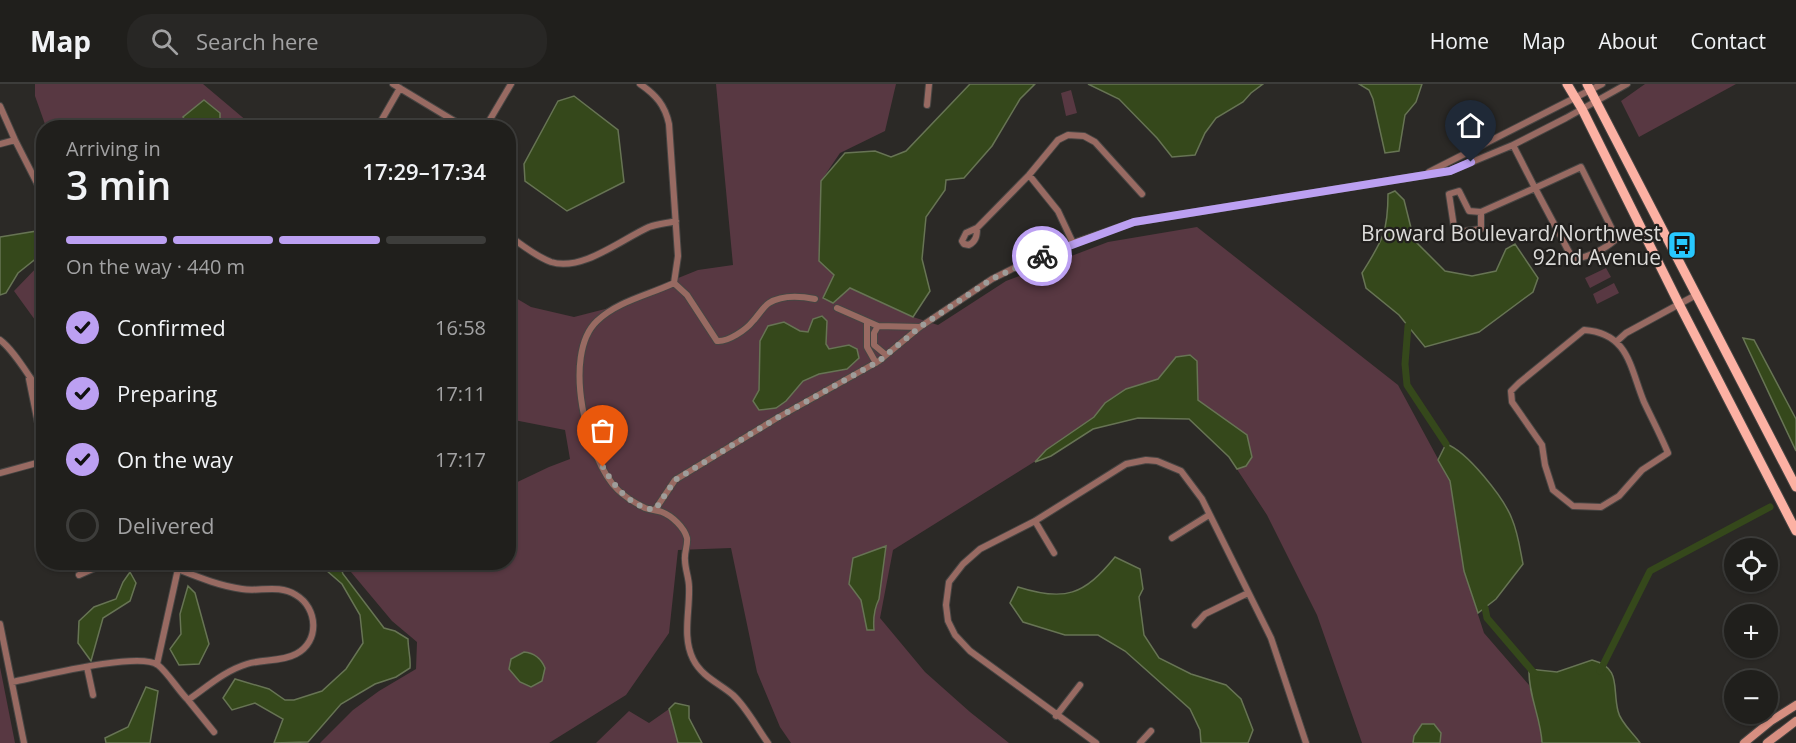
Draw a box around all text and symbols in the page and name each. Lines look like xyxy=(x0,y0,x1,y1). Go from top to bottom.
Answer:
search box xyxy=(127,14,547,68)
text: Map xyxy=(30,22,91,60)
icon: search xyxy=(148,25,181,58)
text: Search here xyxy=(196,26,319,56)
text: Home xyxy=(1430,27,1489,55)
text: Map xyxy=(1522,27,1565,55)
text: About xyxy=(1598,27,1658,55)
text: Contact xyxy=(1691,27,1766,55)
pin xyxy=(1445,100,1496,162)
icon: home xyxy=(1454,109,1487,142)
text: Arriving in xyxy=(66,135,161,162)
text: 17:29–17:34 xyxy=(362,156,486,186)
text: 3 min xyxy=(66,158,171,211)
place label: Broward Boulevard/Northwest 92nd Avenue xyxy=(1361,219,1661,271)
courier xyxy=(1012,226,1072,286)
bus stop icon: Broward Boulevard/Northwest 92nd Avenue xyxy=(1666,229,1698,261)
icon: bike xyxy=(1026,240,1059,273)
text: On the way · 440 m xyxy=(66,253,245,280)
icon: check xyxy=(66,311,99,344)
text: Confirmed xyxy=(117,312,226,342)
text: 16:58 xyxy=(435,314,486,341)
icon: check xyxy=(66,377,99,410)
text: Preparing xyxy=(117,378,217,408)
text: 17:11 xyxy=(435,380,486,407)
pin xyxy=(577,405,628,467)
icon: bag xyxy=(586,414,619,447)
icon: check xyxy=(66,443,99,476)
text: On the way xyxy=(117,444,233,474)
text: 17:17 xyxy=(435,446,486,473)
text: Delivered xyxy=(117,510,215,540)
map controls xyxy=(1724,538,1778,724)
button: locate xyxy=(1724,538,1778,592)
button: + xyxy=(1724,604,1778,658)
button: − xyxy=(1724,670,1778,724)

